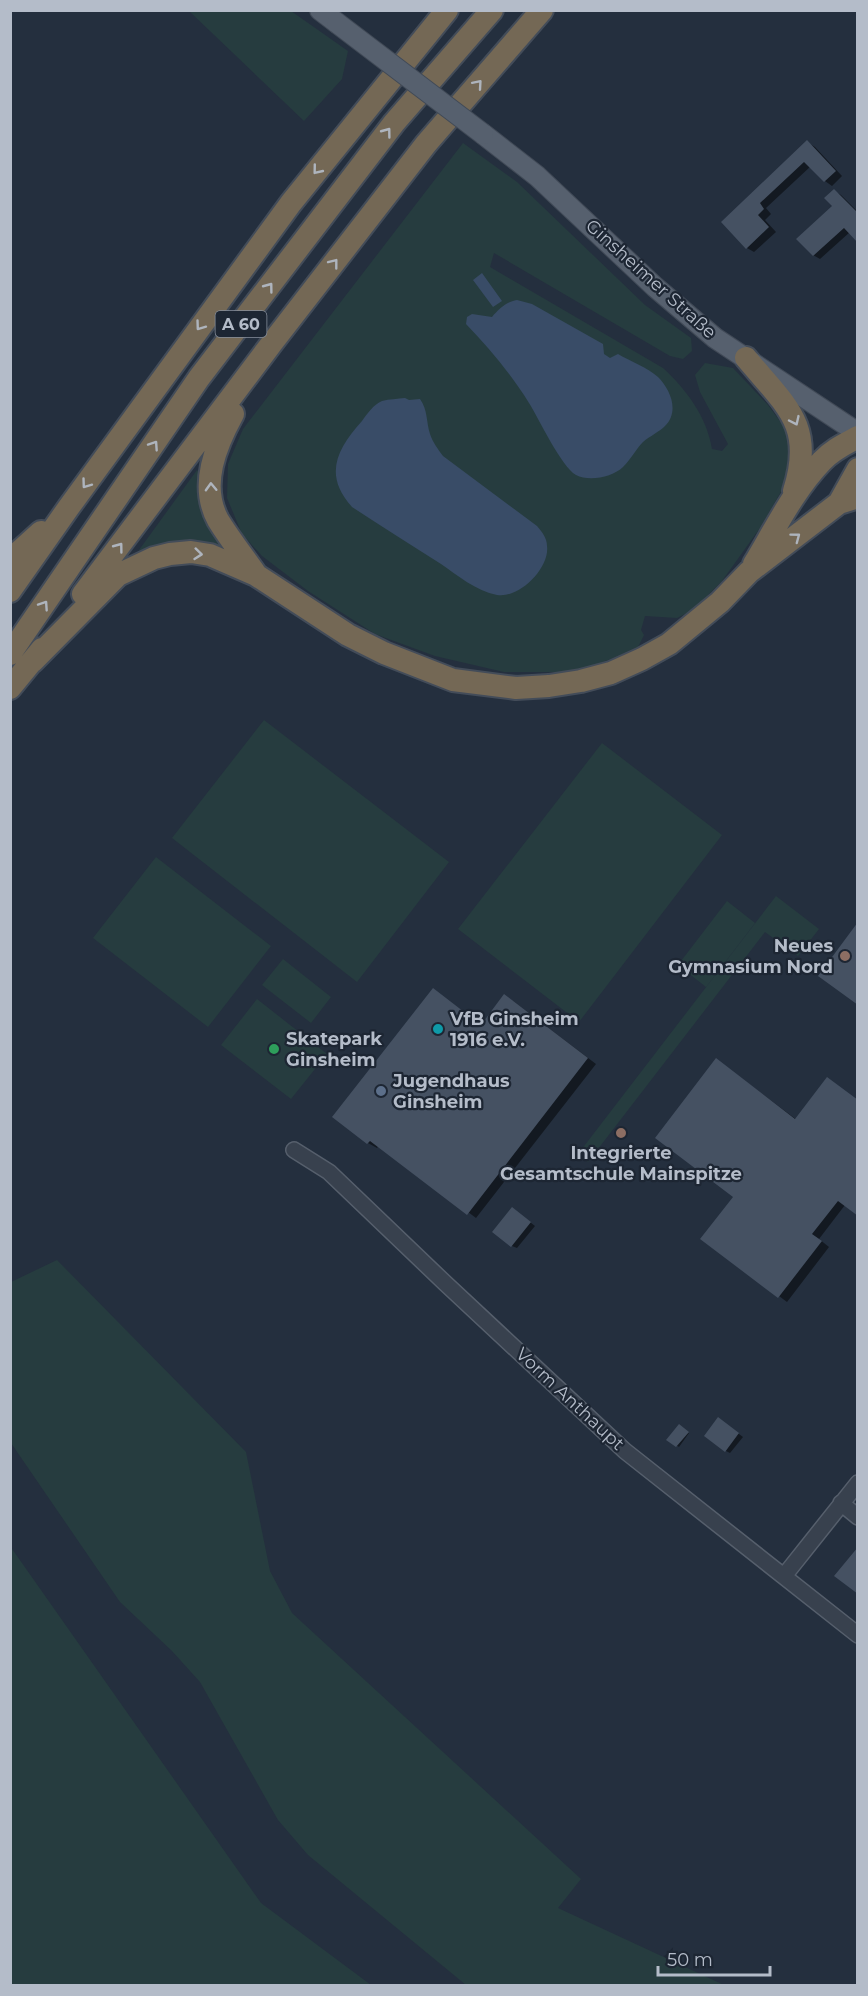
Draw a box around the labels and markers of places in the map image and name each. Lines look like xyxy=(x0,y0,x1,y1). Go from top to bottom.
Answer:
place label: Neues Gymnasium Nord xyxy=(668,935,833,978)
marker: Neues Gymnasium Nord xyxy=(838,949,852,963)
place label: VfB Ginsheim 1916 e.V. xyxy=(449,1008,579,1051)
marker: VfB Ginsheim 1916 e.V. xyxy=(431,1022,445,1036)
place label: Skatepark Ginsheim xyxy=(286,1028,382,1071)
marker: Skatepark Ginsheim xyxy=(267,1042,281,1056)
place label: Jugendhaus Ginsheim xyxy=(392,1070,510,1113)
marker: Jugendhaus Ginsheim xyxy=(374,1084,388,1098)
marker: Integrierte Gesamtschule Mainspitze xyxy=(614,1126,628,1140)
place label: Integrierte Gesamtschule Mainspitze xyxy=(500,1142,742,1185)

